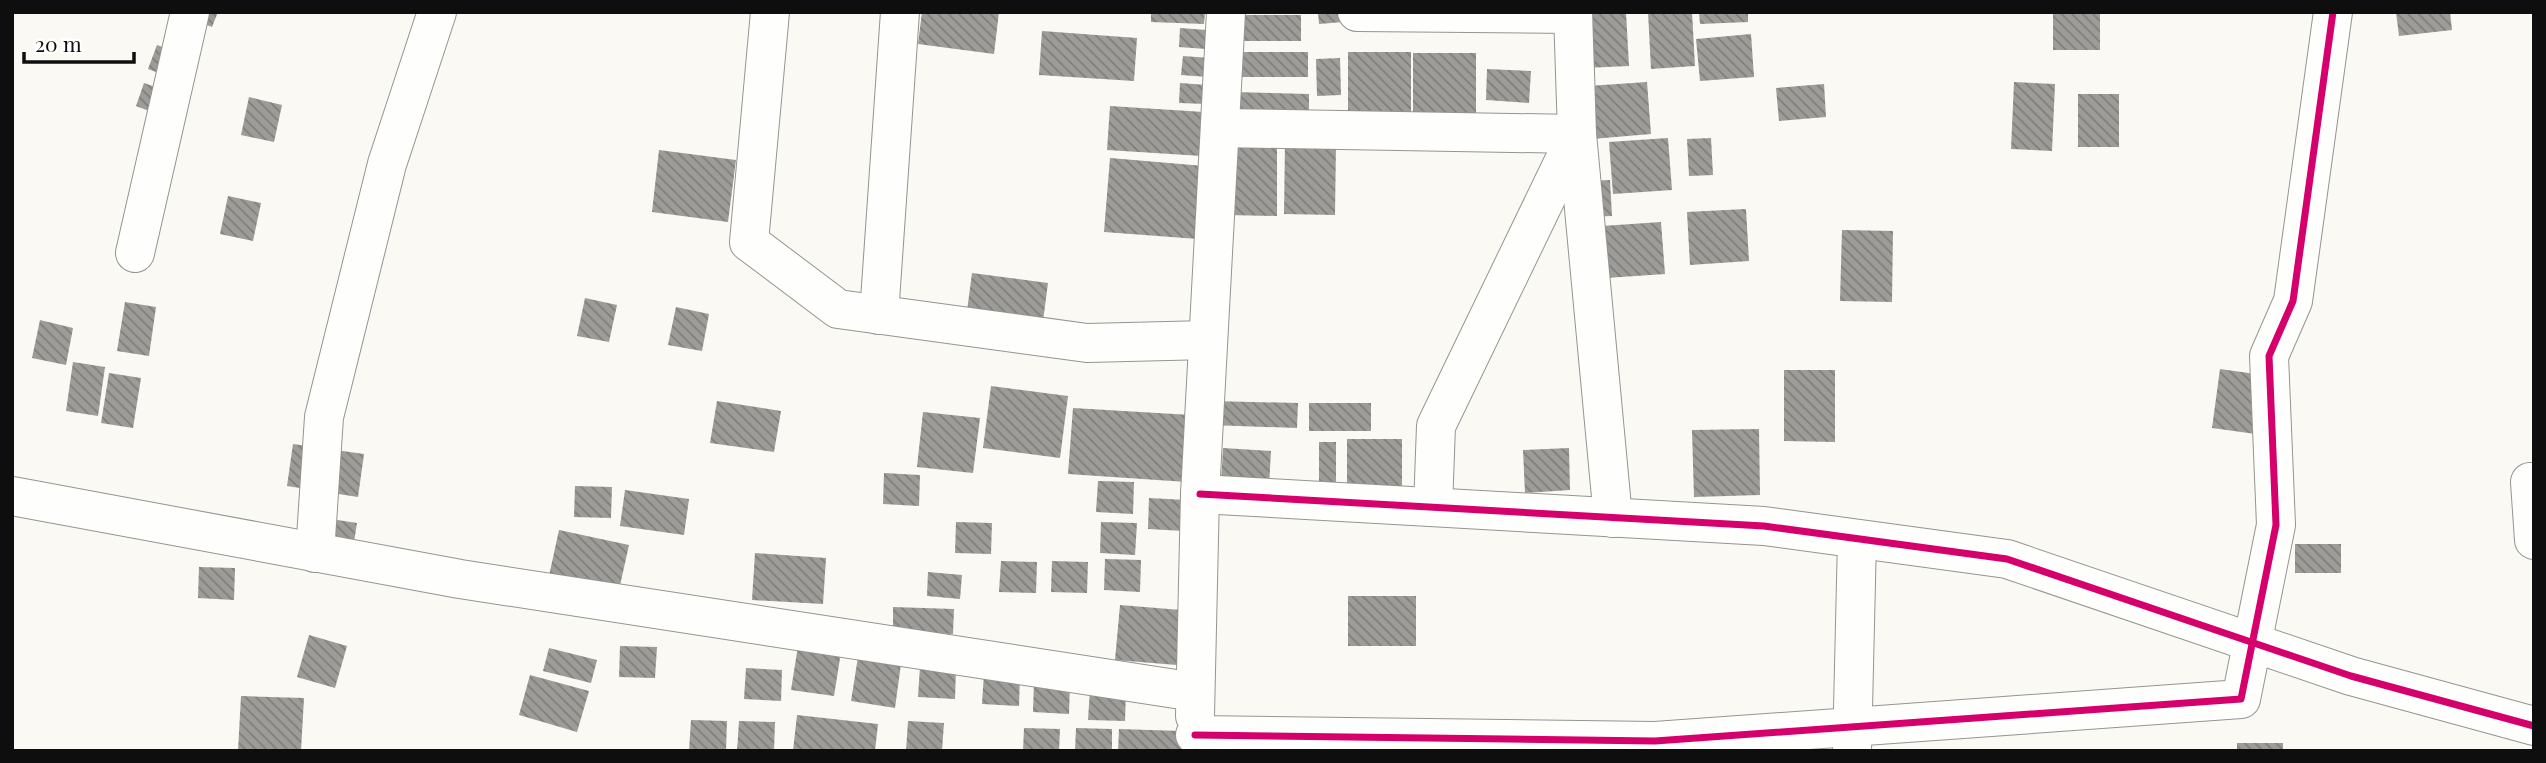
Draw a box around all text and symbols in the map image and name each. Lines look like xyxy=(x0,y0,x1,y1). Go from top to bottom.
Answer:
scale bar xyxy=(24,21,135,65)
text: 20 m xyxy=(35,29,82,57)

